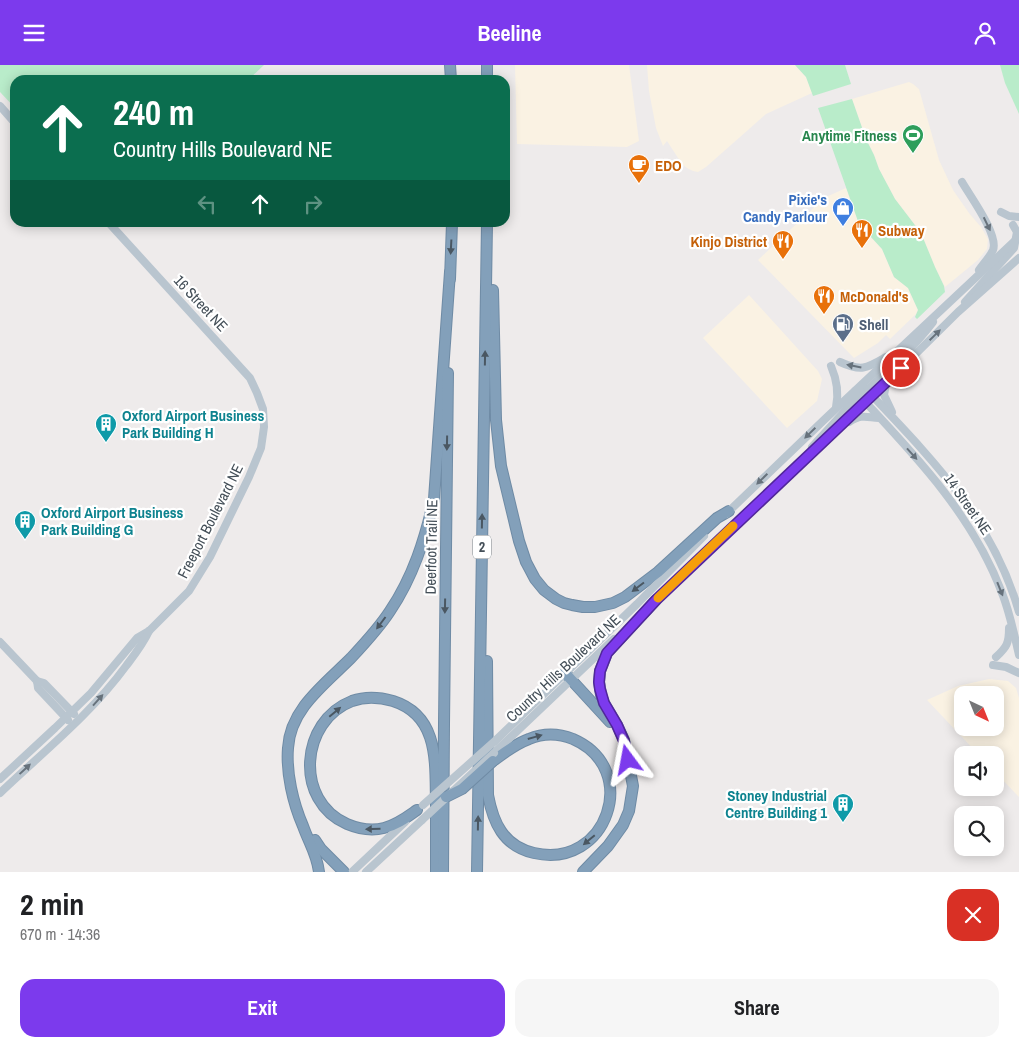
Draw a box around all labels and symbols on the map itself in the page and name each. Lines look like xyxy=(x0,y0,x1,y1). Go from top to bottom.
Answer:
sports icon: Anytime Fitness xyxy=(901,123,925,154)
place label: Anytime Fitness xyxy=(802,125,897,146)
cafe icon: EDO xyxy=(627,153,651,184)
place label: EDO xyxy=(655,155,682,176)
place label: Pixie's Candy Parlour xyxy=(743,189,827,227)
shop icon: Pixie's Candy Parlour xyxy=(831,196,855,227)
one-way arrow xyxy=(983,217,991,231)
restaurant icon: Subway xyxy=(850,218,874,249)
place label: Subway xyxy=(878,220,925,241)
restaurant icon: Kinjo District xyxy=(771,229,795,260)
place label: Kinjo District xyxy=(690,231,767,252)
one-way arrow xyxy=(447,240,455,256)
street label: 16 Street NE xyxy=(169,270,233,336)
restaurant icon: McDonald's xyxy=(812,284,836,315)
place label: McDonald's xyxy=(840,286,909,307)
fuel station icon: Shell xyxy=(831,312,855,343)
place label: Shell xyxy=(859,314,888,335)
one-way arrow xyxy=(928,329,940,341)
pin xyxy=(880,347,922,389)
one-way arrow xyxy=(481,350,489,366)
one-way arrow xyxy=(846,362,862,370)
place label: Oxford Airport Business Park Building H xyxy=(122,405,265,443)
building icon: Oxford Airport Business Park Building H xyxy=(94,412,118,443)
one-way arrow xyxy=(804,427,816,439)
one-way arrow xyxy=(443,436,451,452)
one-way arrow xyxy=(907,447,918,460)
street label: Freeport Boulevard NE xyxy=(172,460,248,582)
street label: 14 Street NE xyxy=(939,469,997,539)
one-way arrow xyxy=(756,473,768,485)
street label: Deerfoot Trail NE xyxy=(420,499,442,595)
place label: Oxford Airport Business Park Building G xyxy=(41,502,184,540)
building icon: Oxford Airport Business Park Building G xyxy=(13,509,37,540)
one-way arrow xyxy=(478,513,486,529)
road number: 2 xyxy=(473,536,491,559)
one-way arrow xyxy=(632,582,645,593)
one-way arrow xyxy=(996,582,1004,597)
one-way arrow xyxy=(441,598,449,614)
street label: Country Hills Boulevard NE xyxy=(501,609,625,727)
one-way arrow xyxy=(376,616,386,630)
north arrow xyxy=(954,686,1004,736)
one-way arrow xyxy=(92,695,104,707)
one-way arrow xyxy=(329,706,342,717)
one-way arrow xyxy=(528,733,543,741)
position arrow xyxy=(601,733,653,785)
one-way arrow xyxy=(19,763,31,775)
place label: Stoney Industrial Centre Building 1 xyxy=(725,785,827,823)
building icon: Stoney Industrial Centre Building 1 xyxy=(831,792,855,823)
one-way arrow xyxy=(474,815,482,831)
one-way arrow xyxy=(365,825,381,833)
one-way arrow xyxy=(582,835,595,846)

